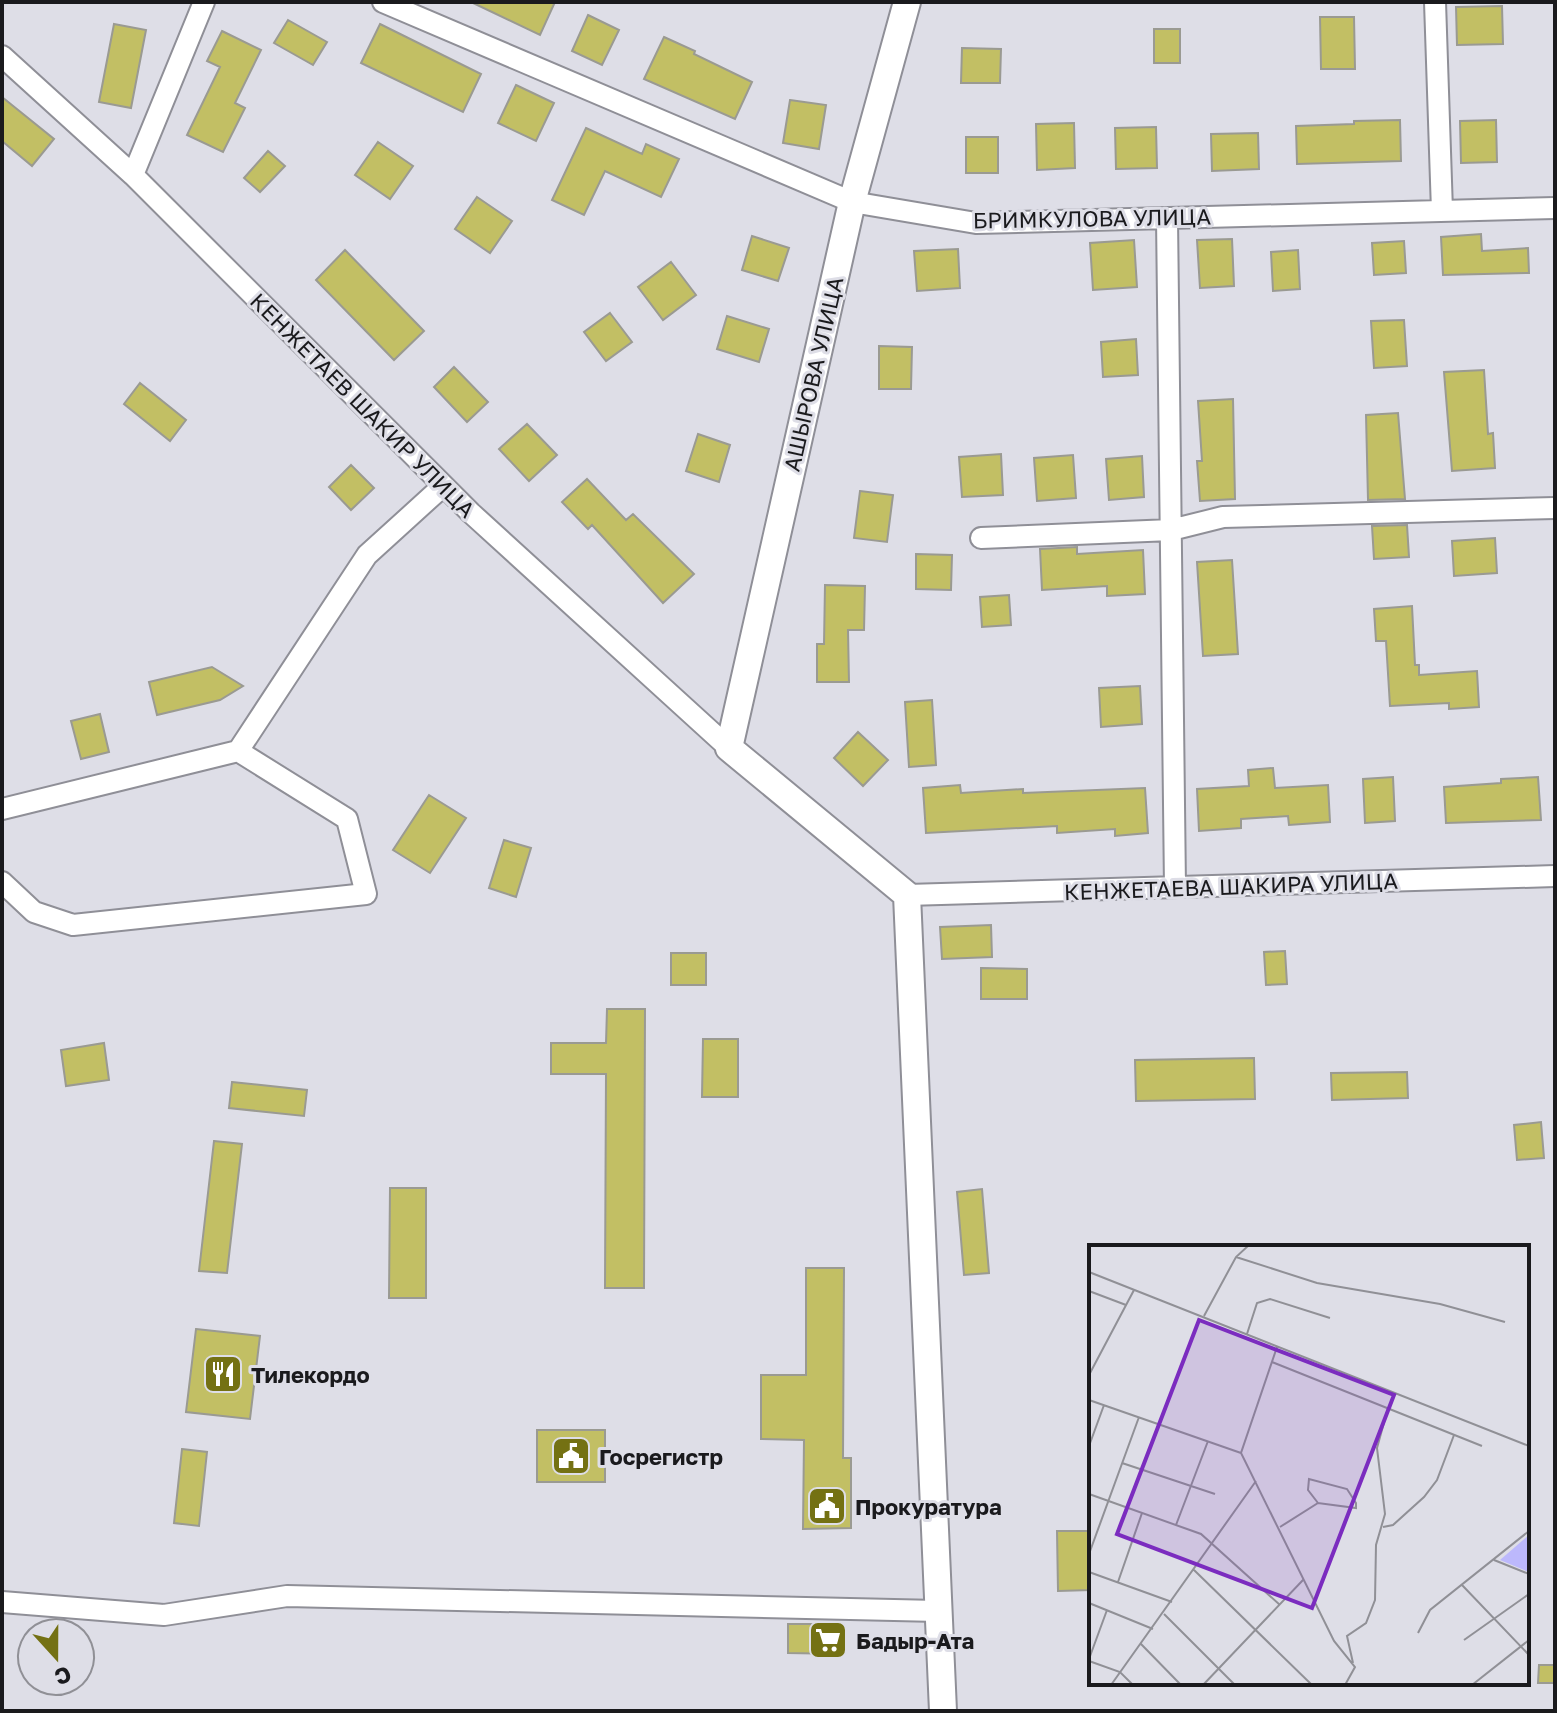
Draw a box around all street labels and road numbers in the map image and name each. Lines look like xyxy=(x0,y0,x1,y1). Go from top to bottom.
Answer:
street label: БРИМКУЛОВА УЛИЦА xyxy=(973,202,1212,234)
street label: АШЫРОВА УЛИЦА xyxy=(777,274,849,474)
street label: КЕНЖЕТАЕВ ШАКИР УЛИЦА xyxy=(245,287,481,523)
street label: КЕНЖЕТАЕВА ШАКИРА УЛИЦА xyxy=(1064,867,1399,905)

